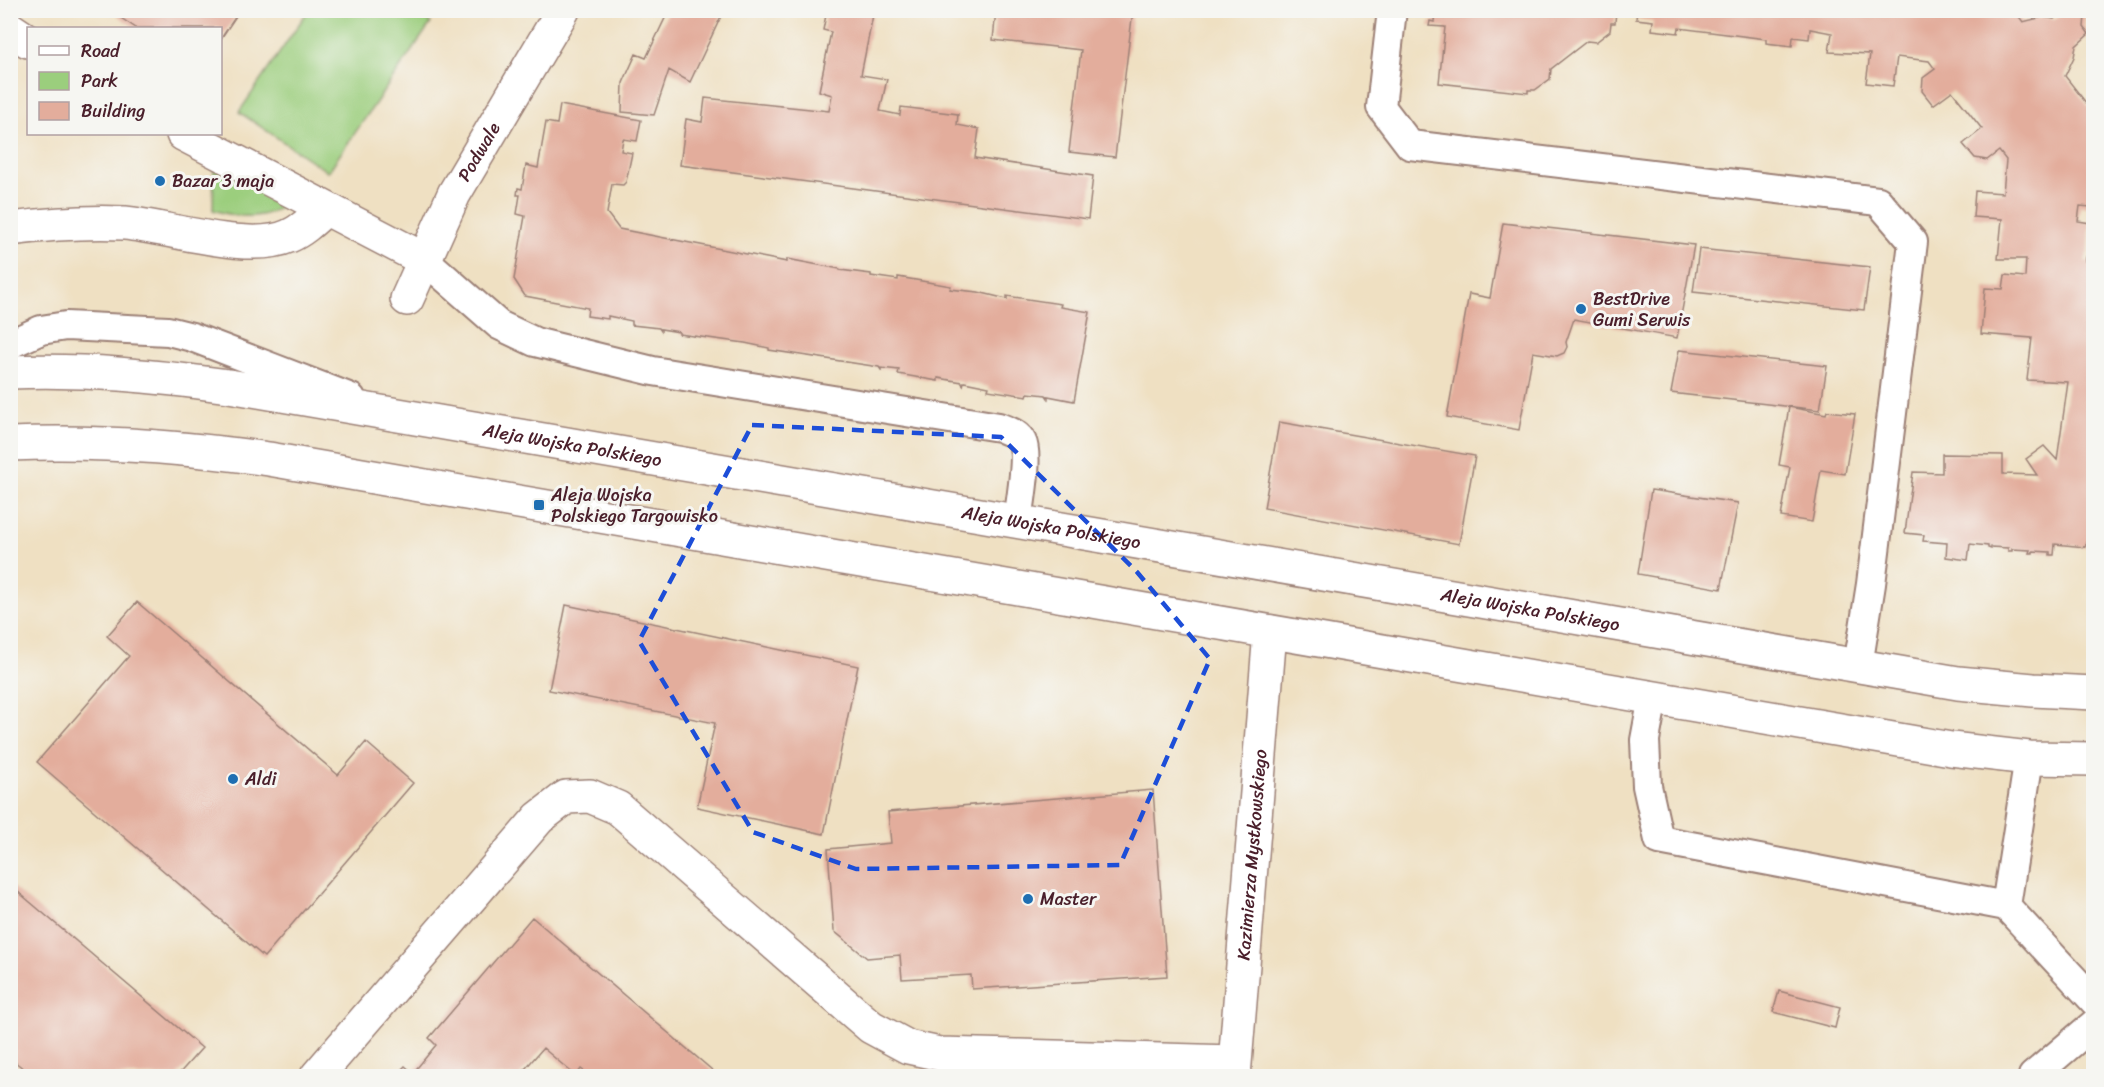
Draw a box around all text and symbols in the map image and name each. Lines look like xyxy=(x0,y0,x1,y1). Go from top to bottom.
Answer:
legend xyxy=(27,27,222,135)
text: Road xyxy=(81,35,121,67)
text: Park xyxy=(81,65,118,97)
text: Building xyxy=(81,95,145,127)
street label: Podwale xyxy=(449,116,509,188)
place label: Bazar 3 maja xyxy=(172,165,274,197)
marker: Bazar 3 maja xyxy=(153,174,167,188)
place label: BestDrive Gumi Serwis xyxy=(1593,283,1691,336)
marker: BestDrive Gumi Serwis xyxy=(1574,302,1588,316)
street label: Aleja Wojska Polskiego xyxy=(479,414,664,476)
place label: Aleja Wojska Polskiego Targowisko xyxy=(550,479,718,532)
street label: Aleja Wojska Polskiego xyxy=(958,496,1143,558)
marker: Aleja Wojska Polskiego Targowisko xyxy=(532,498,546,512)
street label: Aleja Wojska Polskiego xyxy=(1437,578,1622,641)
street label: Kazimierza Mystkowskiego xyxy=(1227,748,1276,961)
place label: Aldi xyxy=(244,763,277,795)
marker: Aldi xyxy=(226,772,240,786)
place label: Master xyxy=(1040,883,1098,915)
marker: Master xyxy=(1021,892,1035,906)

